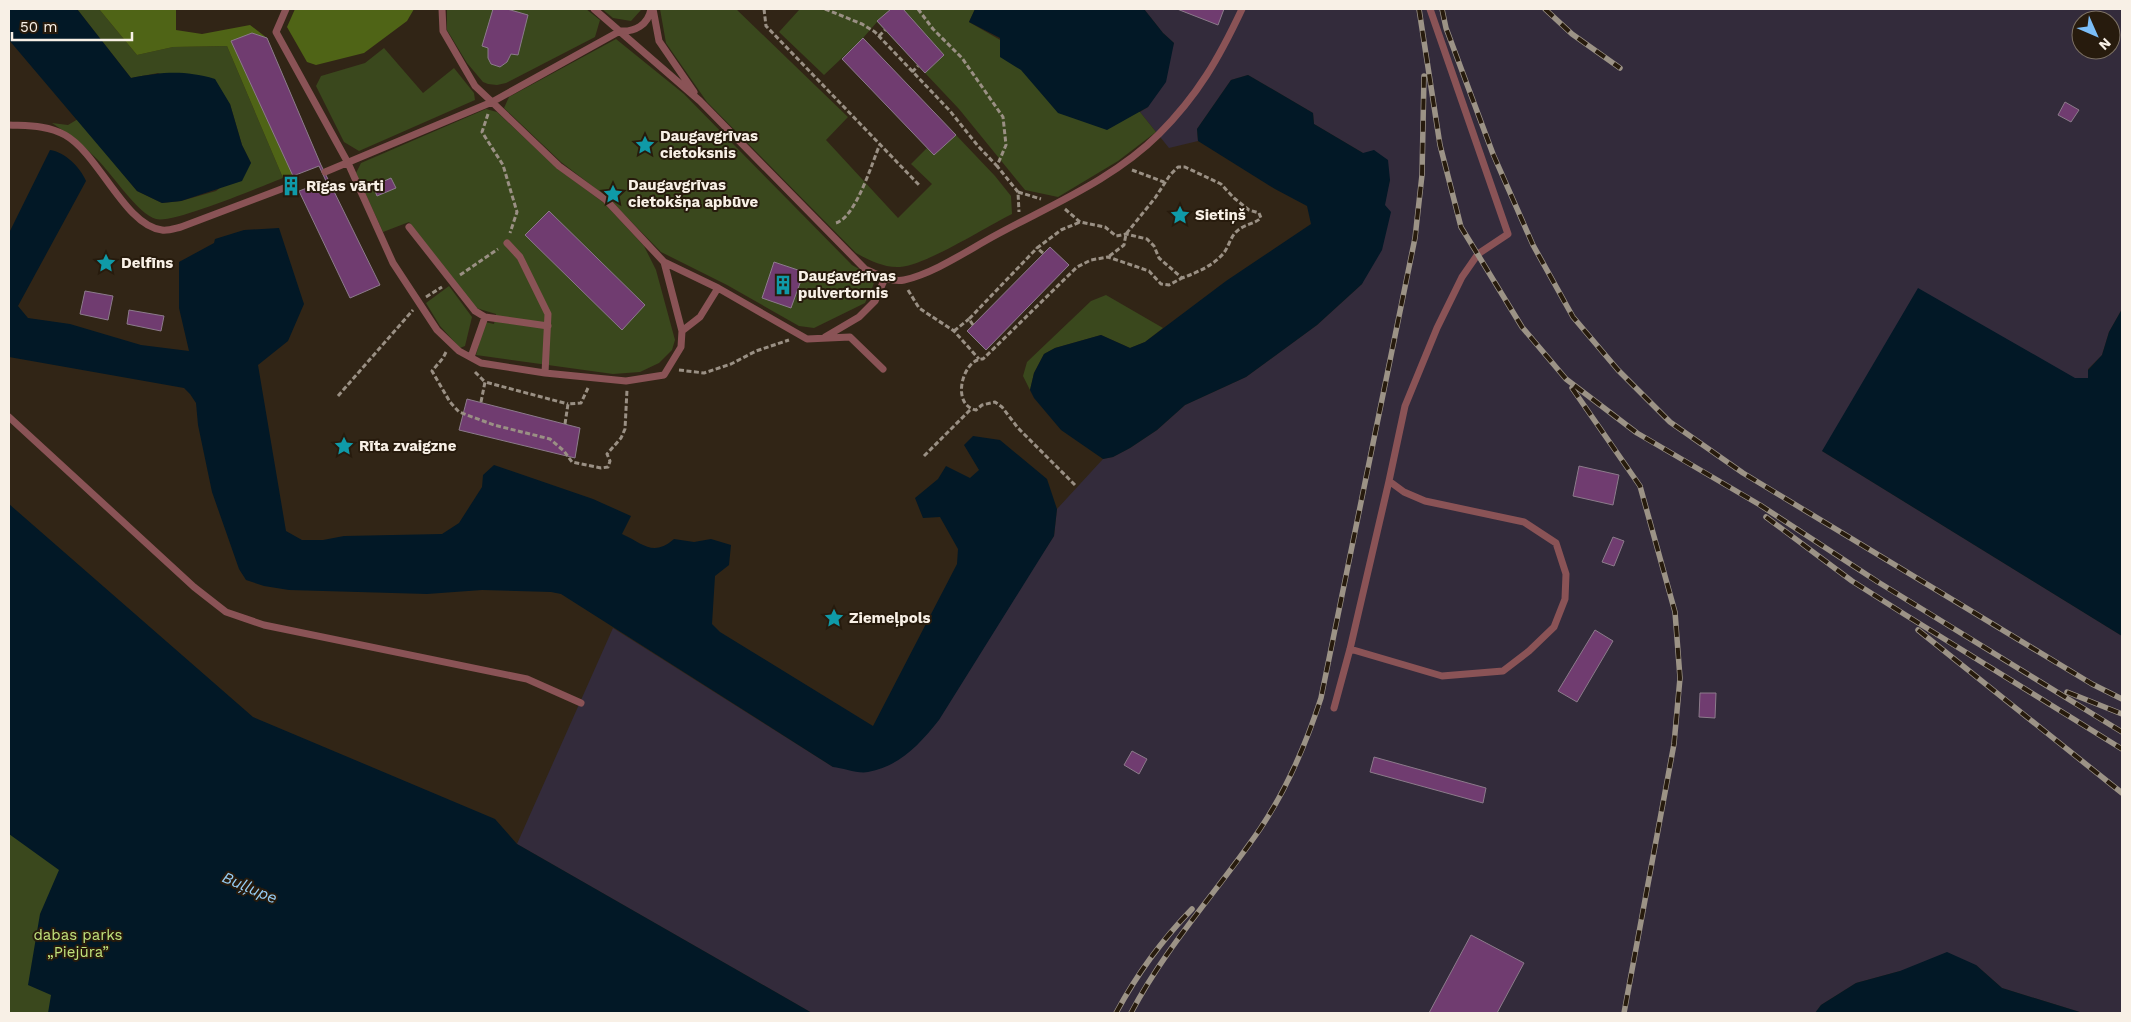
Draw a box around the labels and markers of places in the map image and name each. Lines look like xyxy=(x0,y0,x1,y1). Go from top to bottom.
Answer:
place label: Daugavgrīvas cietoksnis xyxy=(660,127,758,162)
place icon: Daugavgrīvas cietoksnis xyxy=(634,134,656,156)
building icon: Rīgas vārti xyxy=(280,175,302,197)
place label: Daugavgrīvas cietokšņa apbūve xyxy=(628,176,758,211)
place label: Rīgas vārti xyxy=(306,177,384,195)
place icon: Daugavgrīvas cietokšņa apbūve xyxy=(602,183,624,205)
place icon: Sietiņš xyxy=(1169,204,1191,226)
place label: Sietiņš xyxy=(1195,206,1246,224)
place icon: Delfīns xyxy=(95,252,117,274)
place label: Delfīns xyxy=(121,254,173,272)
place label: Daugavgrīvas pulvertornis xyxy=(798,267,896,302)
building icon: Daugavgrīvas pulvertornis xyxy=(772,274,794,296)
place icon: Rīta zvaigzne xyxy=(333,435,355,457)
place label: Rīta zvaigzne xyxy=(359,437,457,455)
place icon: Ziemeļpols xyxy=(823,607,845,629)
place label: Ziemeļpols xyxy=(849,609,931,627)

